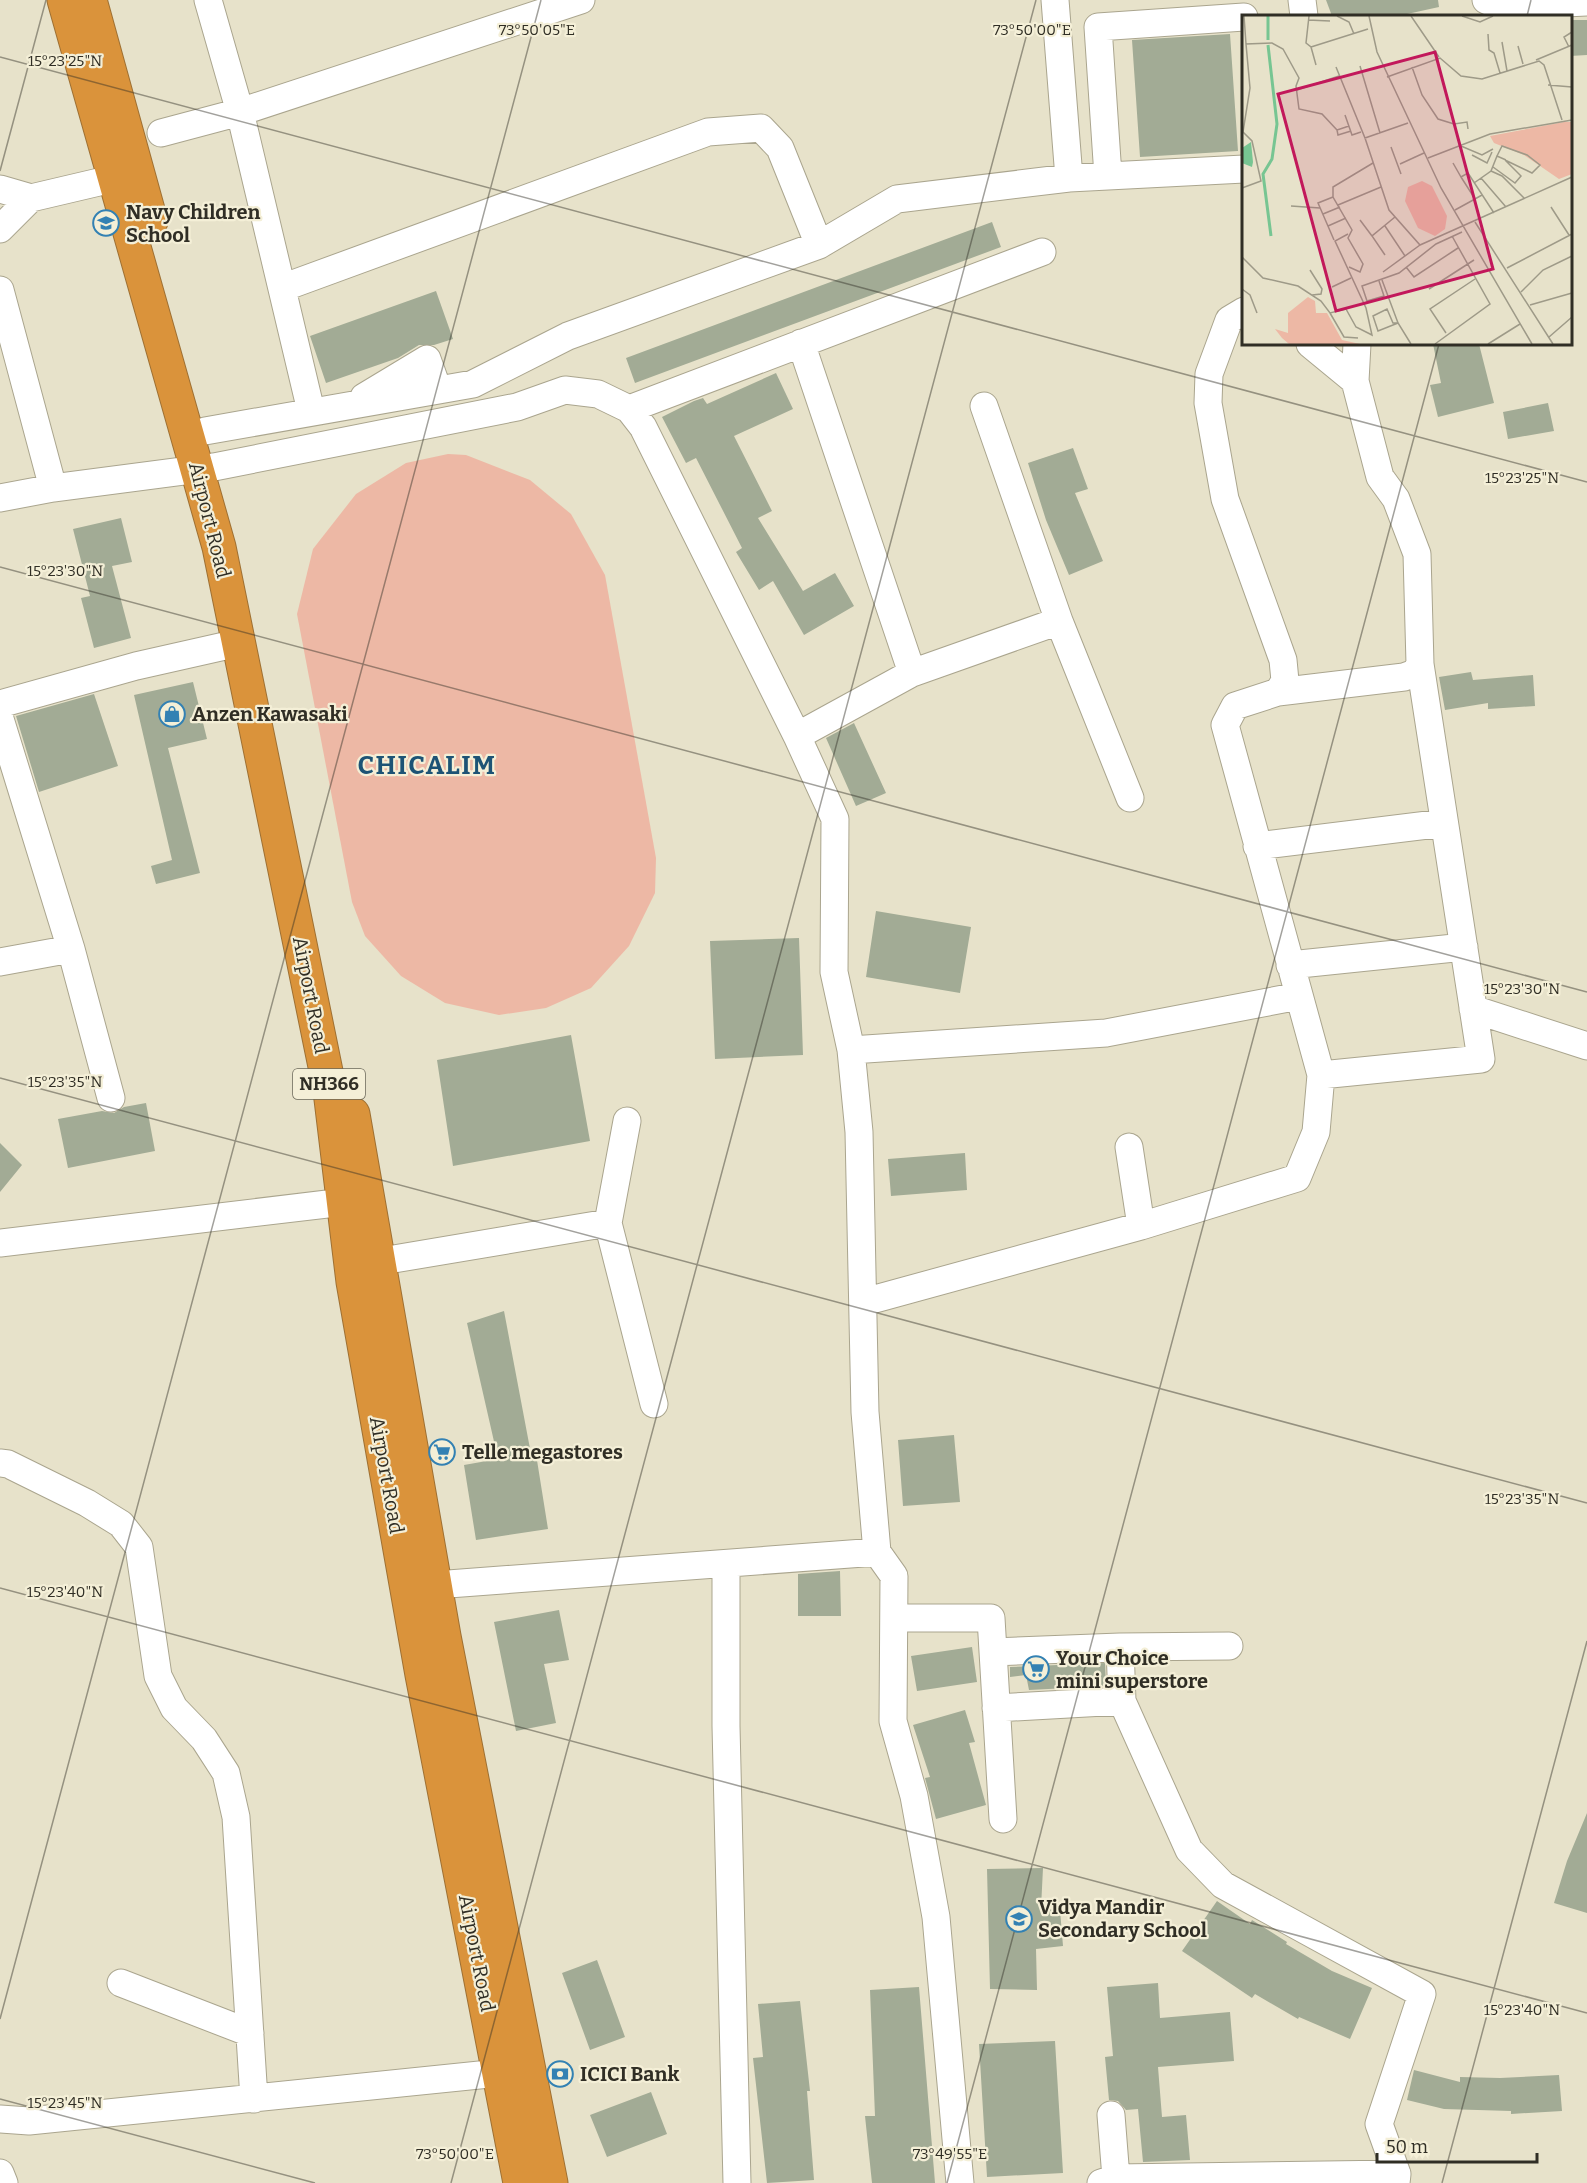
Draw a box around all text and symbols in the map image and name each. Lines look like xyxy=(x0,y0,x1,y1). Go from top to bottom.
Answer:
inset map xyxy=(1242,15,1572,345)
text: 73°50'05"E xyxy=(499,21,575,39)
text: 73°50'00"E xyxy=(993,21,1071,39)
text: 15°23'25"N xyxy=(28,52,102,70)
place label: Navy Children School xyxy=(126,200,260,247)
school or university icon: Navy Children School xyxy=(91,208,121,238)
street label: Airport Road xyxy=(184,459,236,581)
text: 15°23'25"N xyxy=(1485,469,1559,487)
text: 15°23'30"N xyxy=(27,562,103,580)
shop icon: Anzen Kawasaki xyxy=(157,699,187,729)
place label: Anzen Kawasaki xyxy=(192,702,348,726)
district label: CHICALIM xyxy=(358,750,496,781)
street label: Airport Road xyxy=(288,934,334,1056)
text: 15°23'30"N xyxy=(1484,980,1560,998)
road number: NH366 xyxy=(293,1069,365,1099)
text: 15°23'35"N xyxy=(28,1073,102,1091)
street label: Airport Road xyxy=(365,1414,409,1536)
supermarket icon: Telle megastores xyxy=(427,1437,457,1467)
place label: Telle megastores xyxy=(462,1440,623,1464)
text: 15°23'35"N xyxy=(1485,1490,1559,1508)
text: 15°23'40"N xyxy=(27,1583,103,1601)
place label: Your Choice mini superstore xyxy=(1056,1646,1208,1693)
supermarket icon: Your Choice mini superstore xyxy=(1021,1654,1051,1684)
street label: Airport Road xyxy=(454,1892,500,2014)
place label: Vidya Mandir Secondary School xyxy=(1038,1895,1207,1942)
school or university icon: Vidya Mandir Secondary School xyxy=(1004,1904,1034,1934)
text: 15°23'40"N xyxy=(1484,2001,1560,2019)
bank icon: ICICI Bank xyxy=(545,2059,575,2089)
place label: ICICI Bank xyxy=(580,2062,679,2086)
text: 15°23'45"N xyxy=(28,2094,102,2112)
scale bar xyxy=(1377,2126,1538,2164)
text: 50 m xyxy=(1386,2136,1428,2158)
text: 73°50'00"E xyxy=(416,2145,494,2163)
text: 73°49'55"E xyxy=(913,2145,987,2163)

